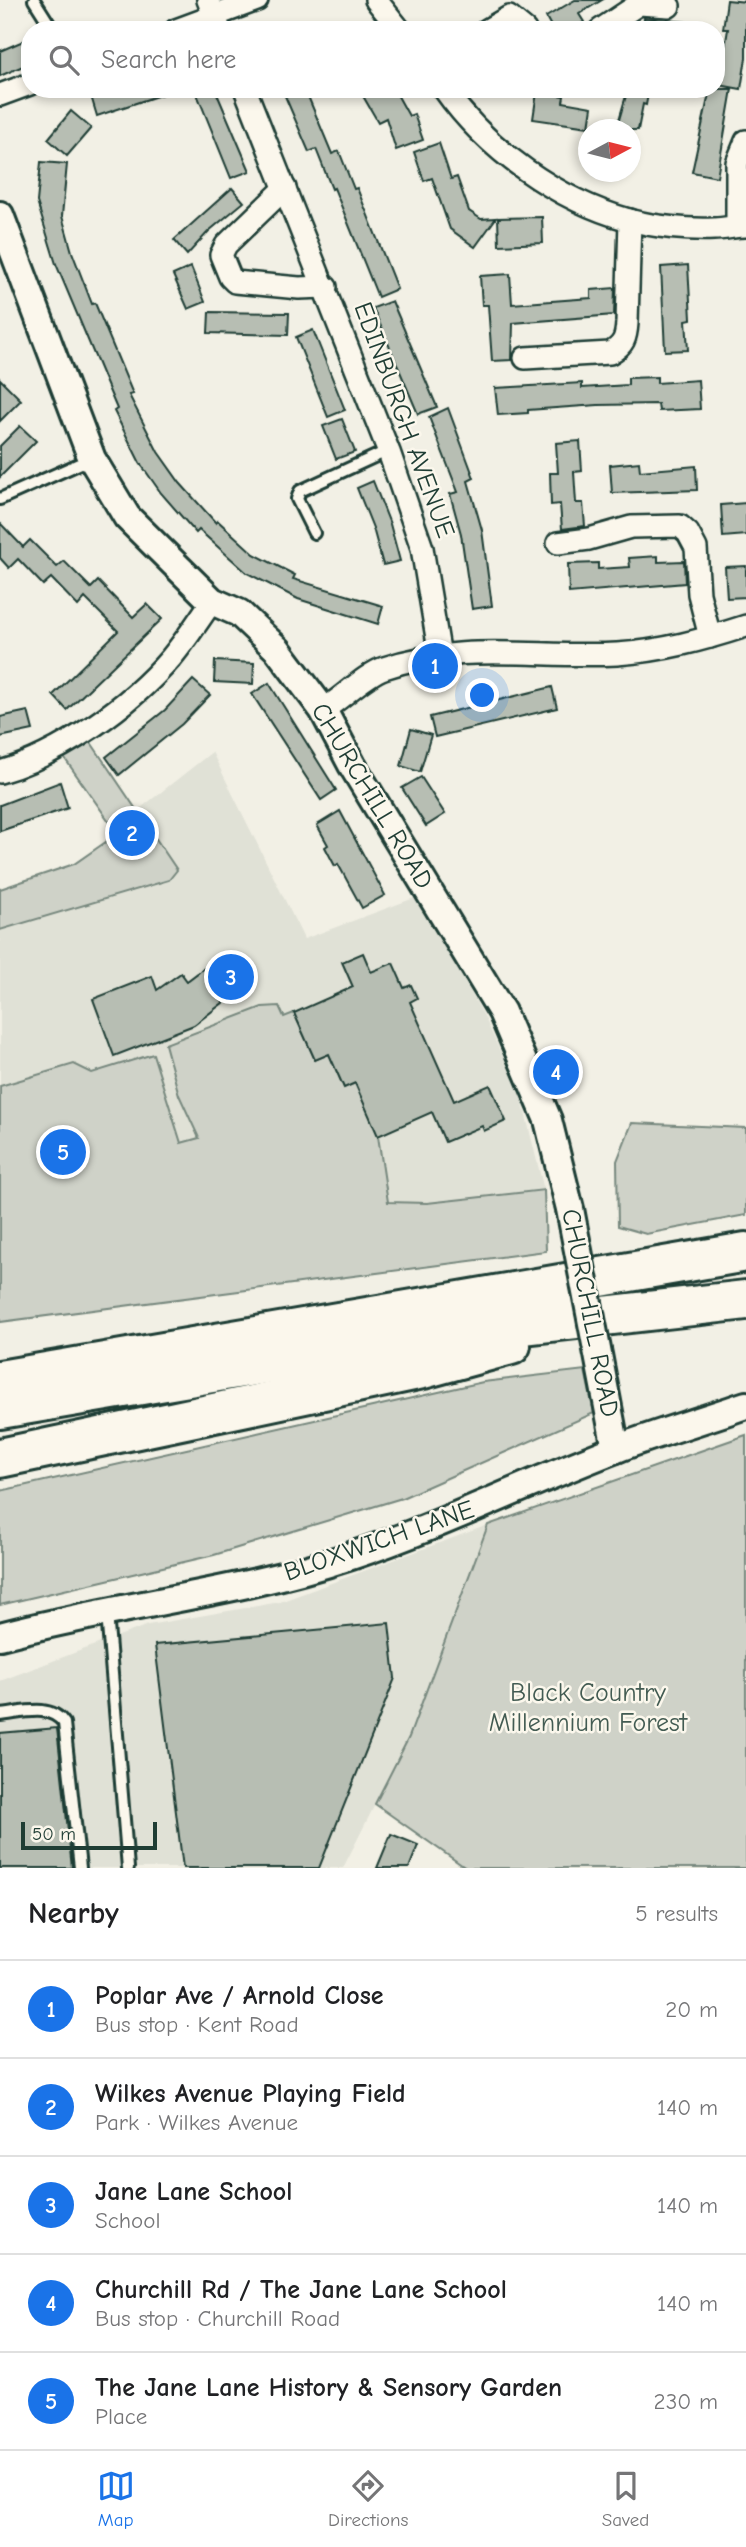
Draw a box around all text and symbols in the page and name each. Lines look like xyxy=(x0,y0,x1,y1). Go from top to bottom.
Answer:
search box xyxy=(21,21,725,98)
icon: search xyxy=(45,41,83,79)
text: Search here xyxy=(101,45,236,75)
north arrow xyxy=(578,119,641,182)
street label: EDINBURGH AVENUE xyxy=(347,298,461,542)
pin: 1 xyxy=(412,640,458,692)
your location xyxy=(465,678,499,712)
street label: CHURCHILL ROAD xyxy=(305,698,439,894)
pin: 2 xyxy=(109,807,155,859)
pin: 3 xyxy=(208,951,254,1003)
pin: 4 xyxy=(533,1046,579,1098)
pin: 5 xyxy=(40,1126,86,1178)
street label: CHURCHILL ROAD xyxy=(555,1206,625,1420)
street label: BLOXWICH LANE xyxy=(280,1494,478,1588)
park label: Black Country Millennium Forest xyxy=(489,1678,689,1738)
scale bar xyxy=(21,1819,158,1851)
text: 50 m xyxy=(32,1823,76,1845)
text: Nearby xyxy=(28,1896,119,1931)
text: 5 results xyxy=(635,1900,718,1927)
text: Poplar Ave / Arnold Close xyxy=(95,1981,383,2011)
text: 1 xyxy=(46,1996,56,2023)
text: 20 m xyxy=(665,1996,718,2023)
text: Bus stop · Kent Road xyxy=(95,2011,299,2038)
text: Wilkes Avenue Playing Field xyxy=(95,2079,406,2109)
text: 2 xyxy=(45,2094,57,2121)
text: 140 m xyxy=(657,2094,718,2121)
text: Park · Wilkes Avenue xyxy=(95,2109,298,2136)
text: Jane Lane School xyxy=(95,2177,292,2207)
text: 3 xyxy=(45,2192,57,2219)
text: 140 m xyxy=(657,2192,718,2219)
text: School xyxy=(95,2207,160,2234)
text: Churchill Rd / The Jane Lane School xyxy=(95,2275,507,2305)
text: 4 xyxy=(46,2290,56,2317)
text: 140 m xyxy=(657,2290,718,2317)
text: Bus stop · Churchill Road xyxy=(95,2305,340,2332)
text: The Jane Lane History & Sensory Garden xyxy=(95,2373,562,2403)
text: 5 xyxy=(45,2388,57,2415)
text: 230 m xyxy=(654,2388,718,2415)
text: Place xyxy=(95,2403,147,2430)
tab: Map xyxy=(97,2467,135,2531)
tab: Directions xyxy=(328,2467,408,2531)
tab: Saved xyxy=(602,2467,649,2531)

